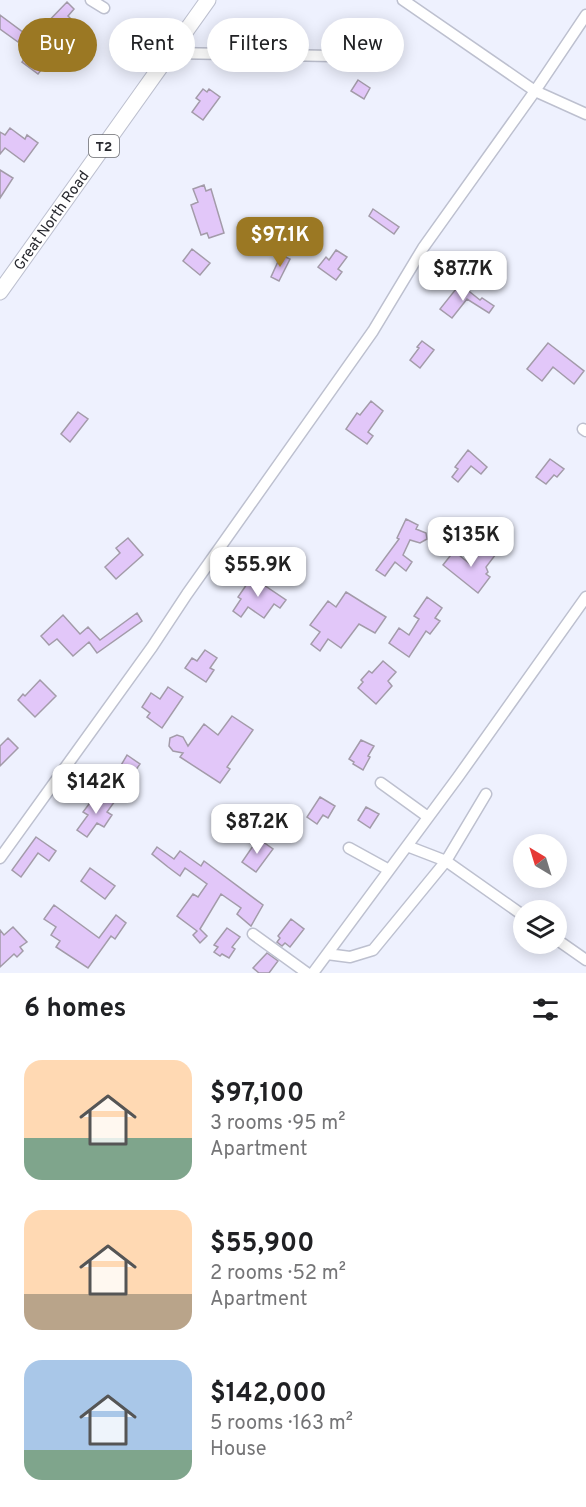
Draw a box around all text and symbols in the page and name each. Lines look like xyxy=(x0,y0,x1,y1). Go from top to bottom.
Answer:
chip: Buy xyxy=(18,18,97,72)
chip: Rent xyxy=(109,18,195,72)
chip: Filters xyxy=(207,18,309,72)
chip: New xyxy=(321,18,404,72)
road number: T2 xyxy=(89,135,119,157)
street label: Great North Road xyxy=(10,168,94,275)
pin: $97.1K xyxy=(231,217,329,268)
text: $97.1K xyxy=(250,223,310,249)
pin: $87.7K xyxy=(414,251,512,302)
text: $87.7K xyxy=(433,257,493,283)
pin: $135K xyxy=(429,517,513,568)
text: $135K xyxy=(442,523,500,549)
pin: $55.9K xyxy=(209,547,307,598)
text: $55.9K xyxy=(224,553,292,579)
pin: $142K xyxy=(54,764,138,815)
text: $142K xyxy=(66,770,126,796)
pin: $87.2K xyxy=(208,804,306,855)
text: $87.2K xyxy=(225,810,289,836)
north arrow xyxy=(513,834,567,888)
map controls xyxy=(513,834,567,954)
button: layers xyxy=(513,900,567,954)
text: 6 homes xyxy=(24,993,126,1026)
icon: filters xyxy=(529,993,562,1026)
text: $97,100 xyxy=(210,1078,304,1111)
icon: home xyxy=(72,1084,144,1156)
text: 3 rooms · 95 m² xyxy=(210,1111,346,1137)
text: Apartment xyxy=(210,1137,308,1163)
text: $55,900 xyxy=(210,1228,314,1261)
icon: home xyxy=(72,1234,144,1306)
text: 2 rooms · 52 m² xyxy=(210,1261,346,1287)
text: Apartment xyxy=(210,1287,308,1313)
text: $142,000 xyxy=(210,1378,327,1411)
icon: home xyxy=(72,1384,144,1456)
text: 5 rooms · 163 m² xyxy=(210,1411,353,1437)
text: House xyxy=(210,1437,266,1463)

